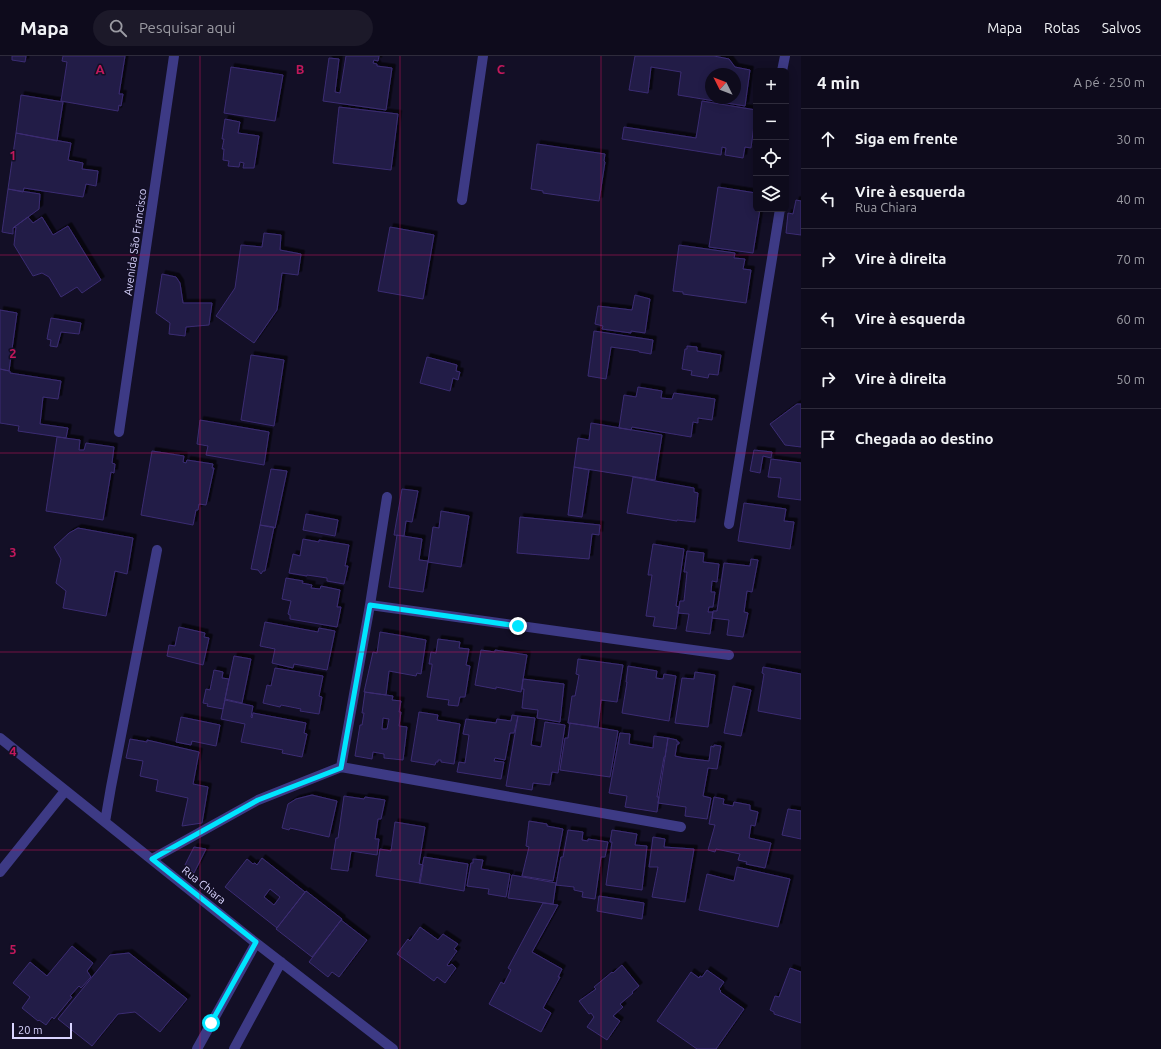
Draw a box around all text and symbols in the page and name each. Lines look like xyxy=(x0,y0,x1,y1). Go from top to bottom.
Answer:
search box xyxy=(93,10,373,46)
text: Mapa xyxy=(20,17,69,39)
icon: search xyxy=(107,17,129,39)
text: Pesquisar aqui xyxy=(139,19,235,36)
text: Mapa xyxy=(987,20,1022,36)
text: Rotas xyxy=(1044,20,1080,36)
text: Salvos xyxy=(1102,20,1141,36)
text: A xyxy=(95,62,105,76)
text: B xyxy=(296,62,305,76)
text: C xyxy=(497,62,506,76)
north arrow xyxy=(705,68,741,104)
map controls xyxy=(753,68,789,212)
button: + xyxy=(753,68,789,104)
text: 4 min xyxy=(817,73,860,92)
text: A pé · 250 m xyxy=(1073,75,1145,89)
button: − xyxy=(753,104,789,140)
icon: ahead xyxy=(817,128,839,150)
text: Siga em frente xyxy=(855,130,958,147)
text: 30 m xyxy=(1116,132,1145,146)
button: locate xyxy=(753,140,789,176)
text: 1 xyxy=(9,148,17,162)
button: layers xyxy=(753,176,789,212)
text: Vire à esquerda xyxy=(855,183,965,200)
street label: Avenida São Francisco xyxy=(122,188,148,296)
icon: left xyxy=(817,188,839,210)
text: 40 m xyxy=(1116,192,1145,206)
text: Rua Chiara xyxy=(855,200,917,214)
icon: right xyxy=(817,248,839,270)
text: Vire à direita xyxy=(855,250,947,267)
text: 70 m xyxy=(1116,252,1145,266)
icon: left xyxy=(817,308,839,330)
text: Vire à esquerda xyxy=(855,310,965,327)
text: 60 m xyxy=(1116,312,1145,326)
text: 2 xyxy=(9,346,17,360)
icon: right xyxy=(817,368,839,390)
text: Vire à direita xyxy=(855,370,947,387)
text: 50 m xyxy=(1116,372,1145,386)
icon: arrive xyxy=(817,428,839,450)
text: Chegada ao destino xyxy=(855,430,994,447)
text: 3 xyxy=(9,545,17,559)
route end xyxy=(509,617,527,635)
text: 4 xyxy=(9,744,17,758)
street label: Rua Chiara xyxy=(180,864,228,906)
text: 5 xyxy=(9,942,17,956)
route start xyxy=(202,1014,220,1032)
scale bar xyxy=(12,1021,72,1040)
text: 20 m xyxy=(18,1024,42,1036)

